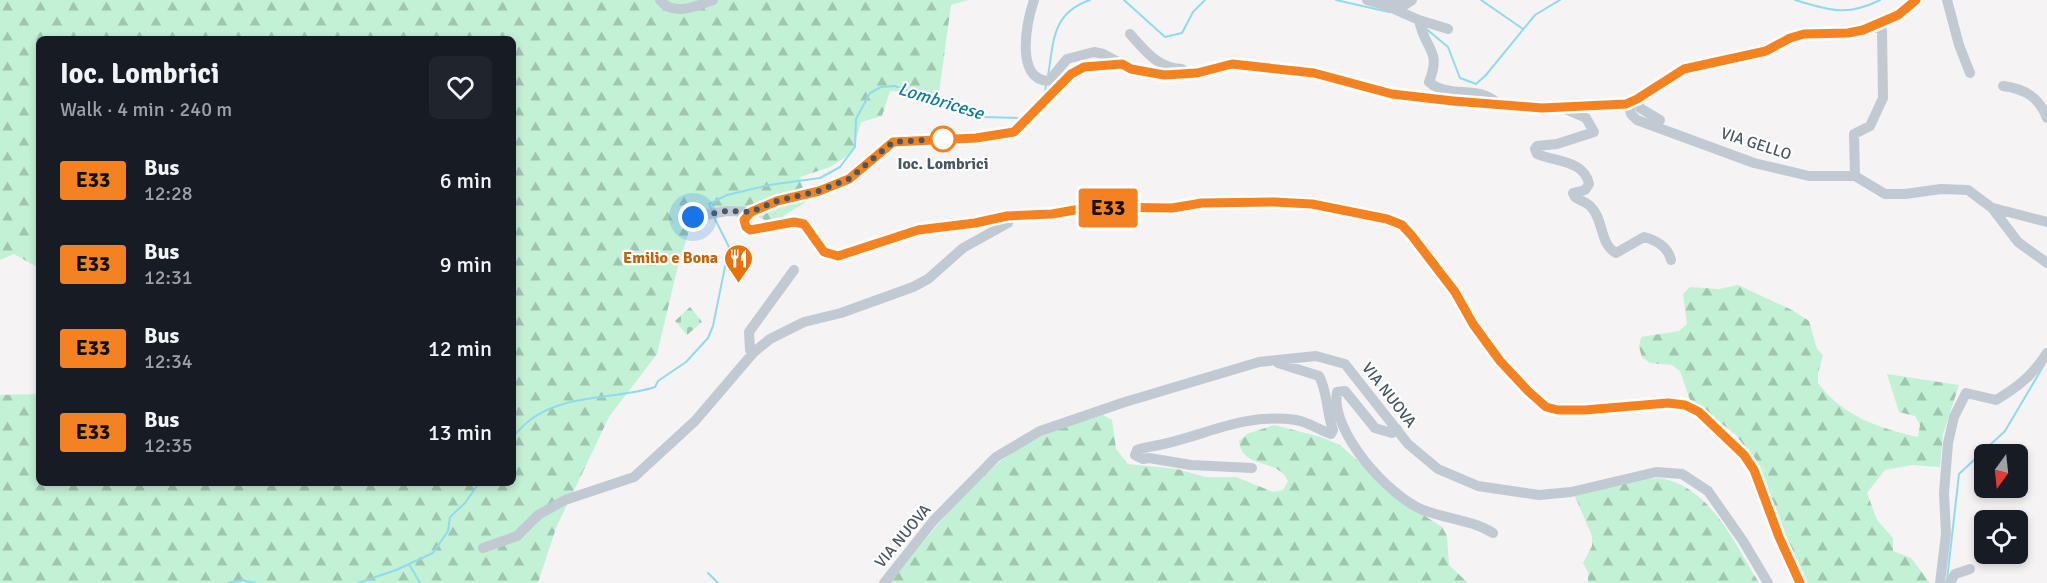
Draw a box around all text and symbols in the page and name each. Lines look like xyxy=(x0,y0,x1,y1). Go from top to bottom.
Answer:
button: heart xyxy=(429,56,492,119)
text: Ioc. Lombrici xyxy=(60,57,219,91)
water label: Lombricese xyxy=(896,78,987,125)
text: Walk · 4 min · 240 m xyxy=(60,97,232,122)
street label: VIA GELLO xyxy=(1718,123,1794,165)
marker: Ioc. Lombrici xyxy=(930,126,956,152)
text: Bus xyxy=(144,154,179,181)
place label: Ioc. Lombrici xyxy=(897,154,989,174)
text: E33 xyxy=(76,167,110,193)
text: 6 min xyxy=(440,167,492,194)
text: 12:28 xyxy=(144,181,193,206)
line badge: E33 xyxy=(1074,188,1142,228)
text: E33 xyxy=(1091,195,1125,221)
your location xyxy=(678,202,708,232)
text: Bus xyxy=(144,238,179,265)
restaurant icon: Emilio e Bona xyxy=(723,242,755,284)
place label: Emilio e Bona xyxy=(623,248,718,268)
text: E33 xyxy=(76,251,110,277)
text: 9 min xyxy=(440,251,492,278)
text: 12:31 xyxy=(144,265,193,290)
text: Bus xyxy=(144,322,179,349)
text: E33 xyxy=(76,335,110,361)
text: 12 min xyxy=(428,335,492,362)
text: 12:34 xyxy=(144,349,193,374)
street label: VIA NUOVA xyxy=(1357,358,1421,432)
text: Bus xyxy=(144,406,179,433)
text: E33 xyxy=(76,419,110,445)
text: 13 min xyxy=(428,419,492,446)
text: 12:35 xyxy=(144,433,193,458)
north arrow xyxy=(1974,444,2028,498)
map controls xyxy=(1974,444,2028,564)
street label: VIA NUOVA xyxy=(871,500,936,572)
button: locate xyxy=(1974,510,2028,564)

